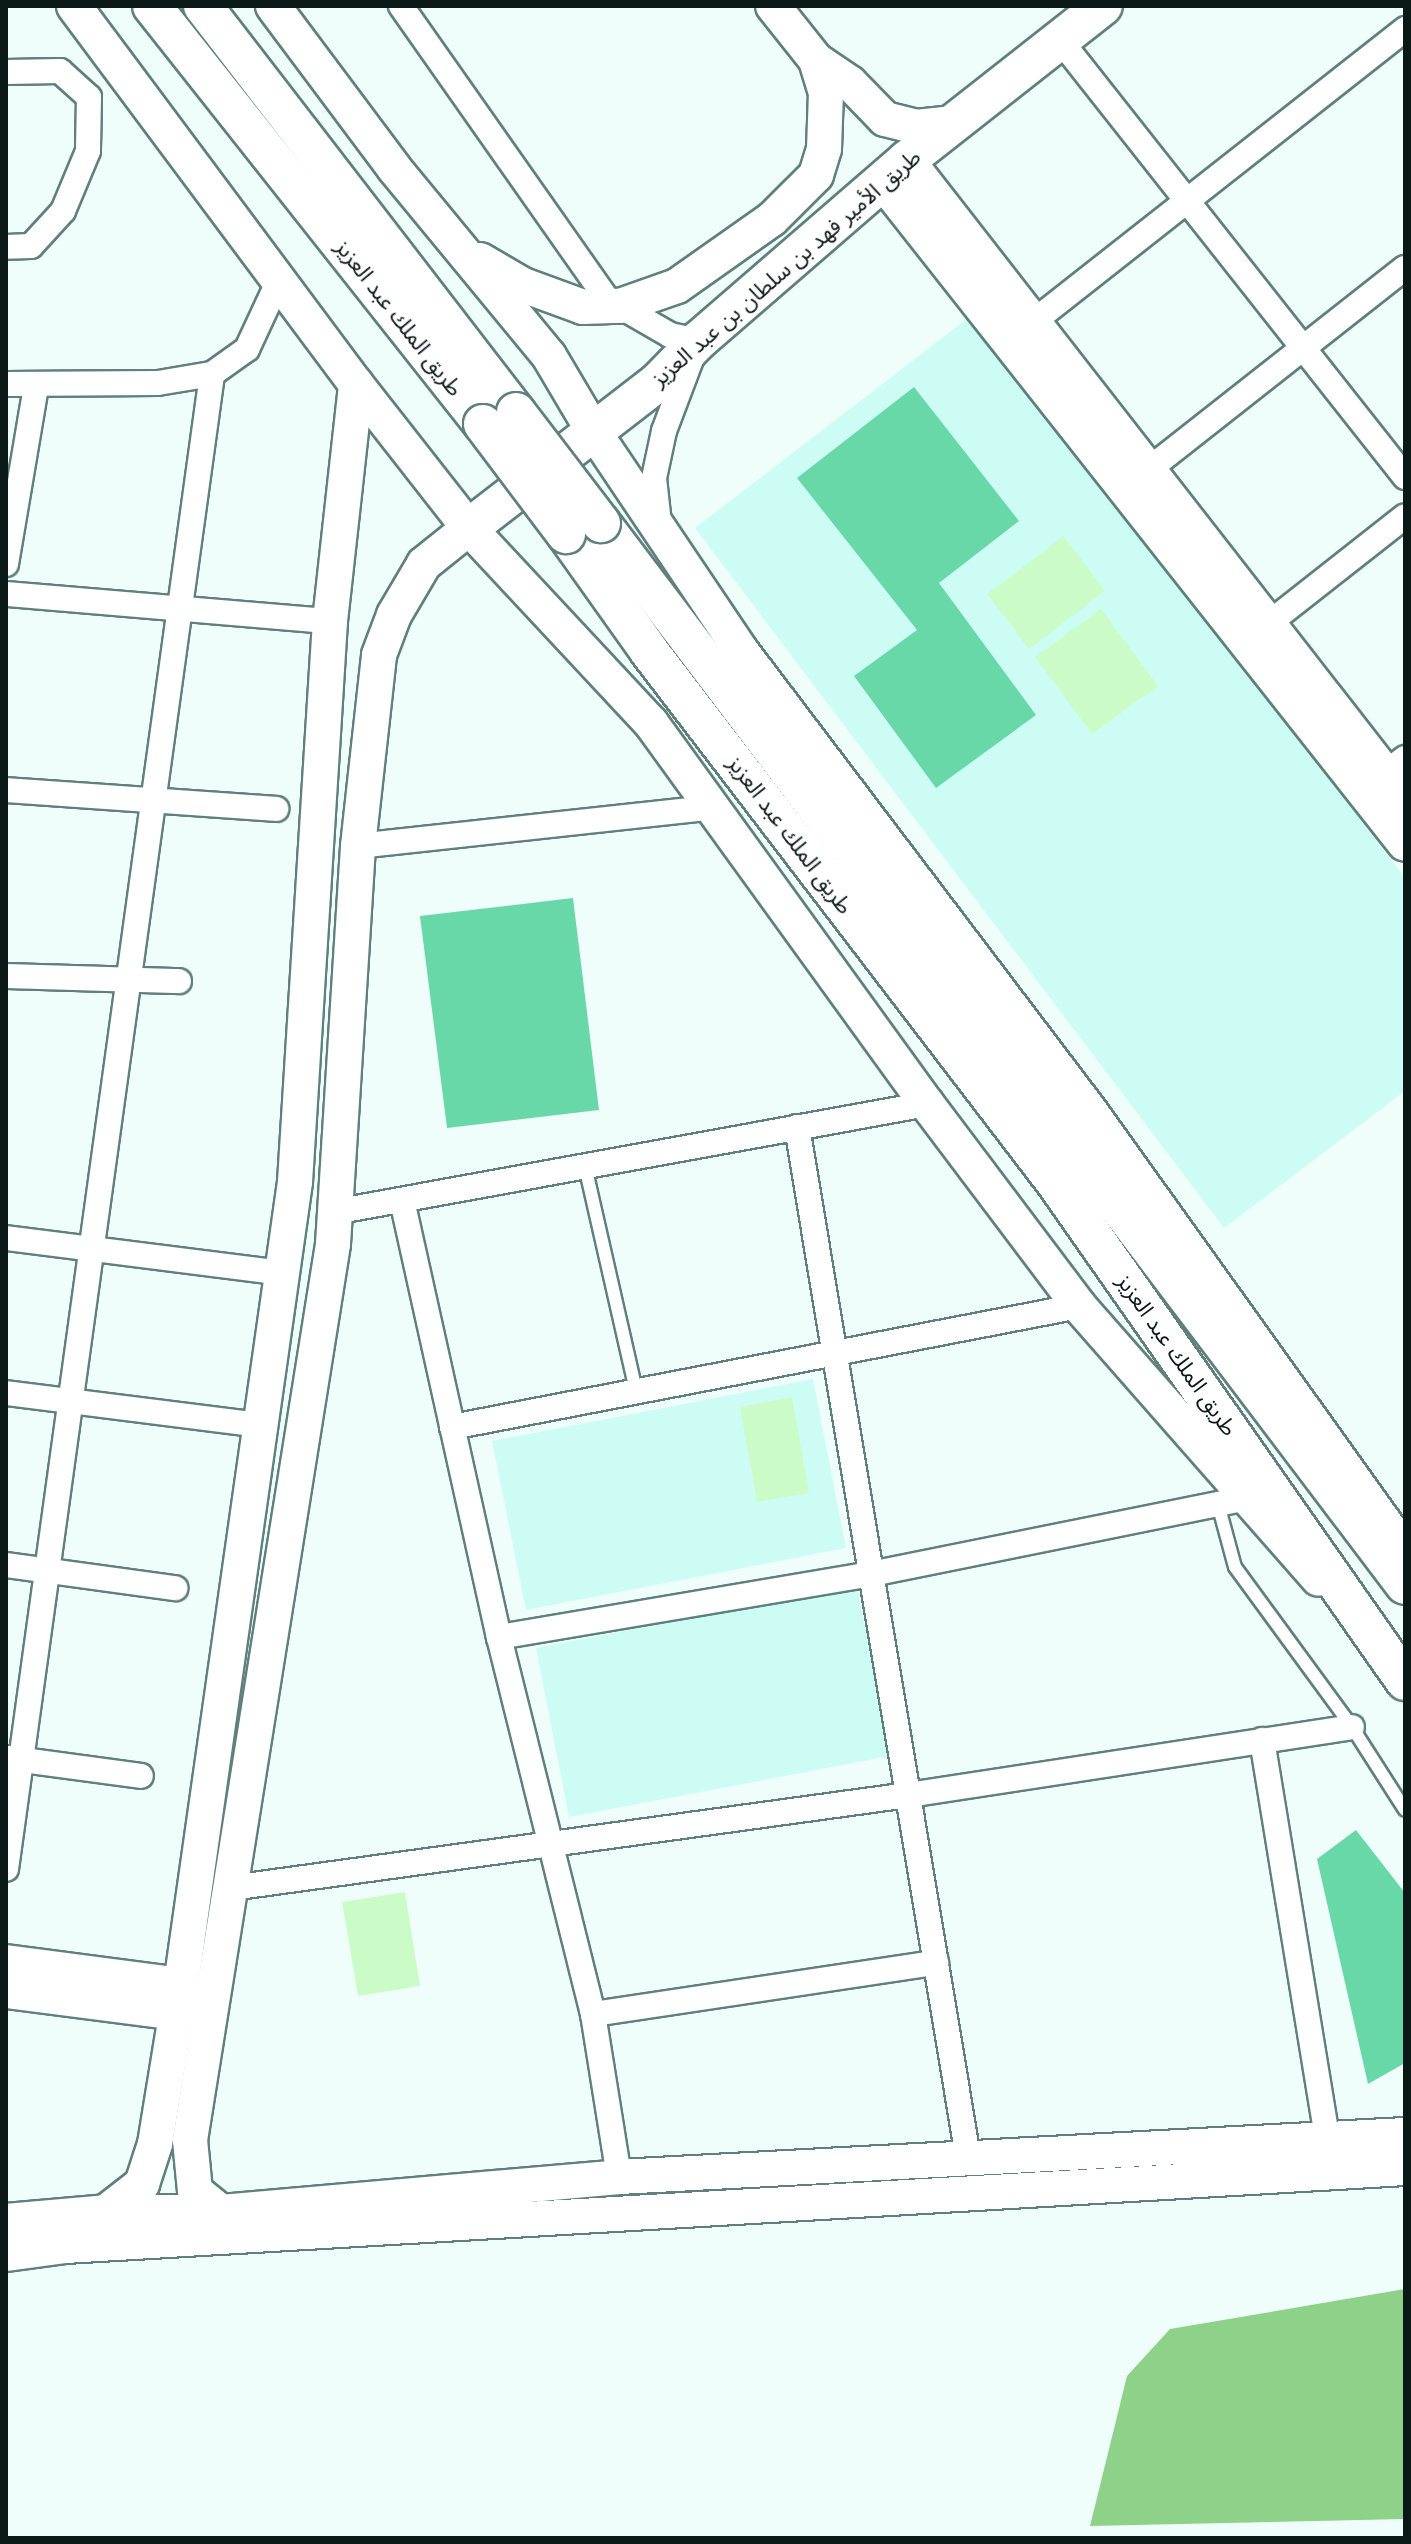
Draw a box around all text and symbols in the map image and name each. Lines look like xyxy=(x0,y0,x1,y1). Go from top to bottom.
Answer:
street label: طريق الأمير فهد بن سلطان بن عبد العزيز xyxy=(646,144,926,392)
street label: طريق الملك عبد العزيز xyxy=(330,234,468,402)
street label: طريق الملك عبد العزيز xyxy=(722,751,858,919)
street label: طريق الملك عبد العزيز xyxy=(1111,1269,1243,1441)

